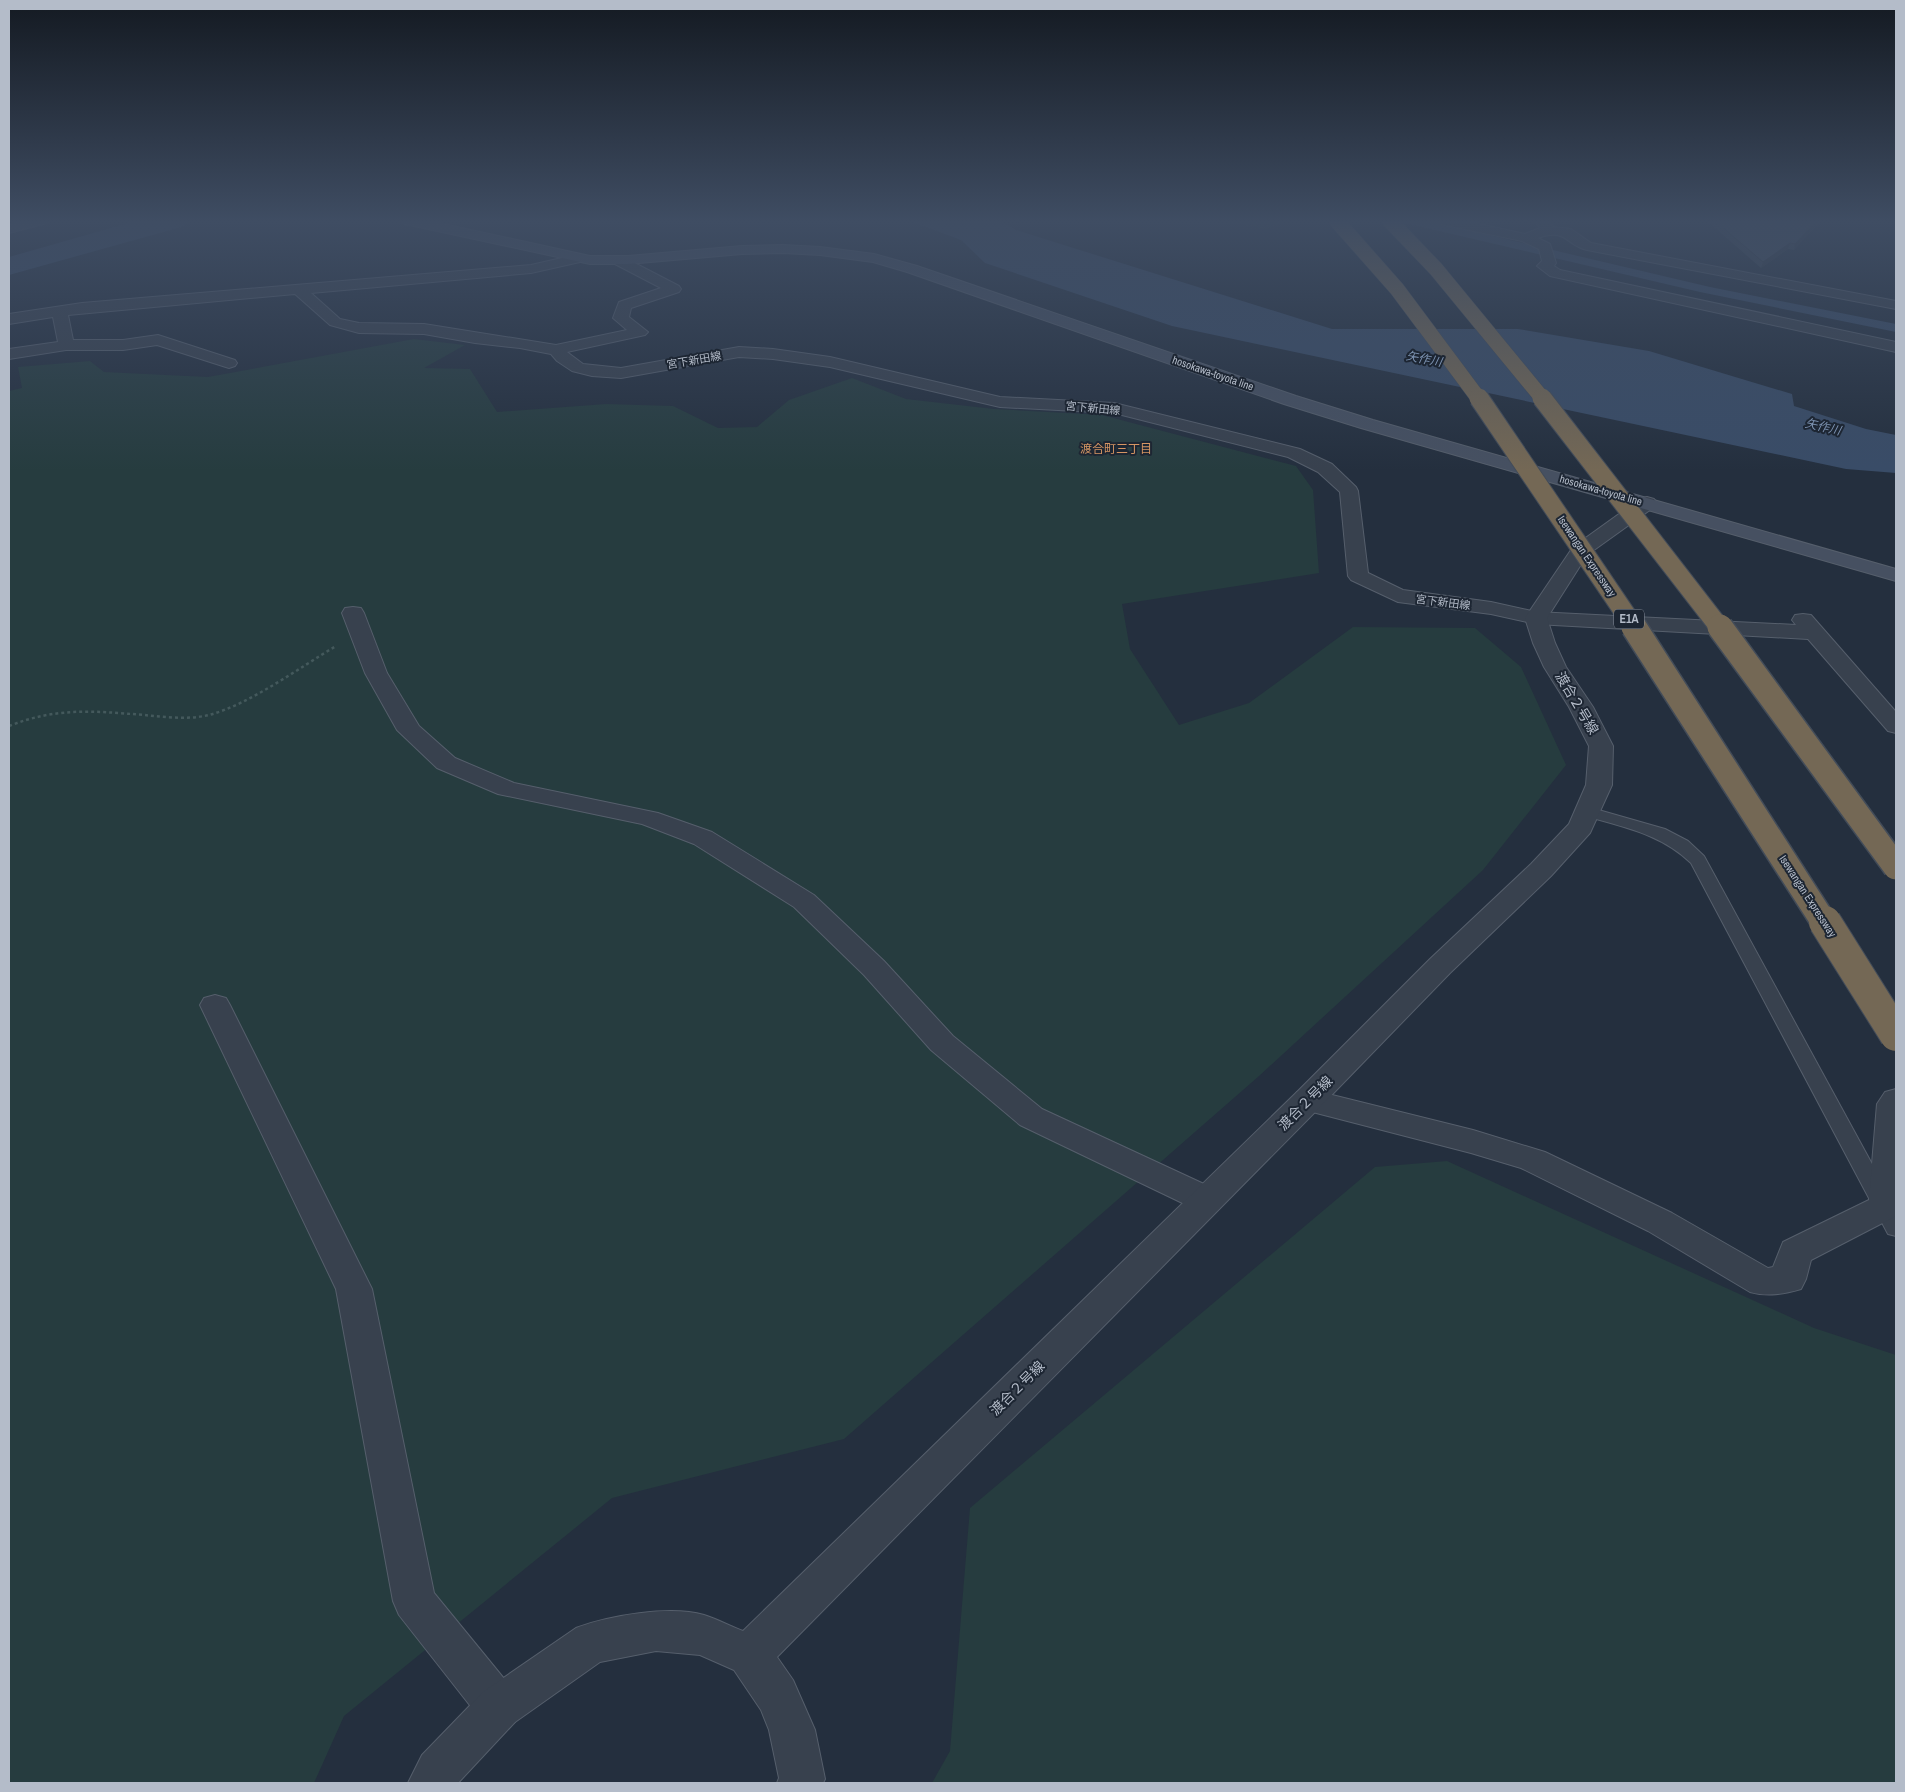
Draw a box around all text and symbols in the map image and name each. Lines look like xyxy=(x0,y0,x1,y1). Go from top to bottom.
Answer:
street label: 宮下新田線 xyxy=(666,348,722,372)
water label: 矢作川 xyxy=(1405,348,1445,371)
street label: hosokawa-toyota line xyxy=(1170,353,1256,393)
street label: 宮下新田線 xyxy=(1065,399,1121,417)
water label: 矢作川 xyxy=(1804,415,1844,439)
district label: 渡合町三丁目 xyxy=(1080,441,1152,457)
street label: hosokawa-toyota line xyxy=(1558,472,1644,508)
street label: Isewangan Expressway xyxy=(1555,513,1620,600)
street label: 宮下新田線 xyxy=(1415,592,1471,612)
road number: E1A xyxy=(1614,610,1644,628)
street label: 渡合２号線 xyxy=(1551,668,1603,738)
street label: Isewangan Expressway xyxy=(1776,852,1840,940)
street label: 渡合２号線 xyxy=(1274,1072,1336,1134)
street label: 渡合２号線 xyxy=(986,1357,1048,1419)

